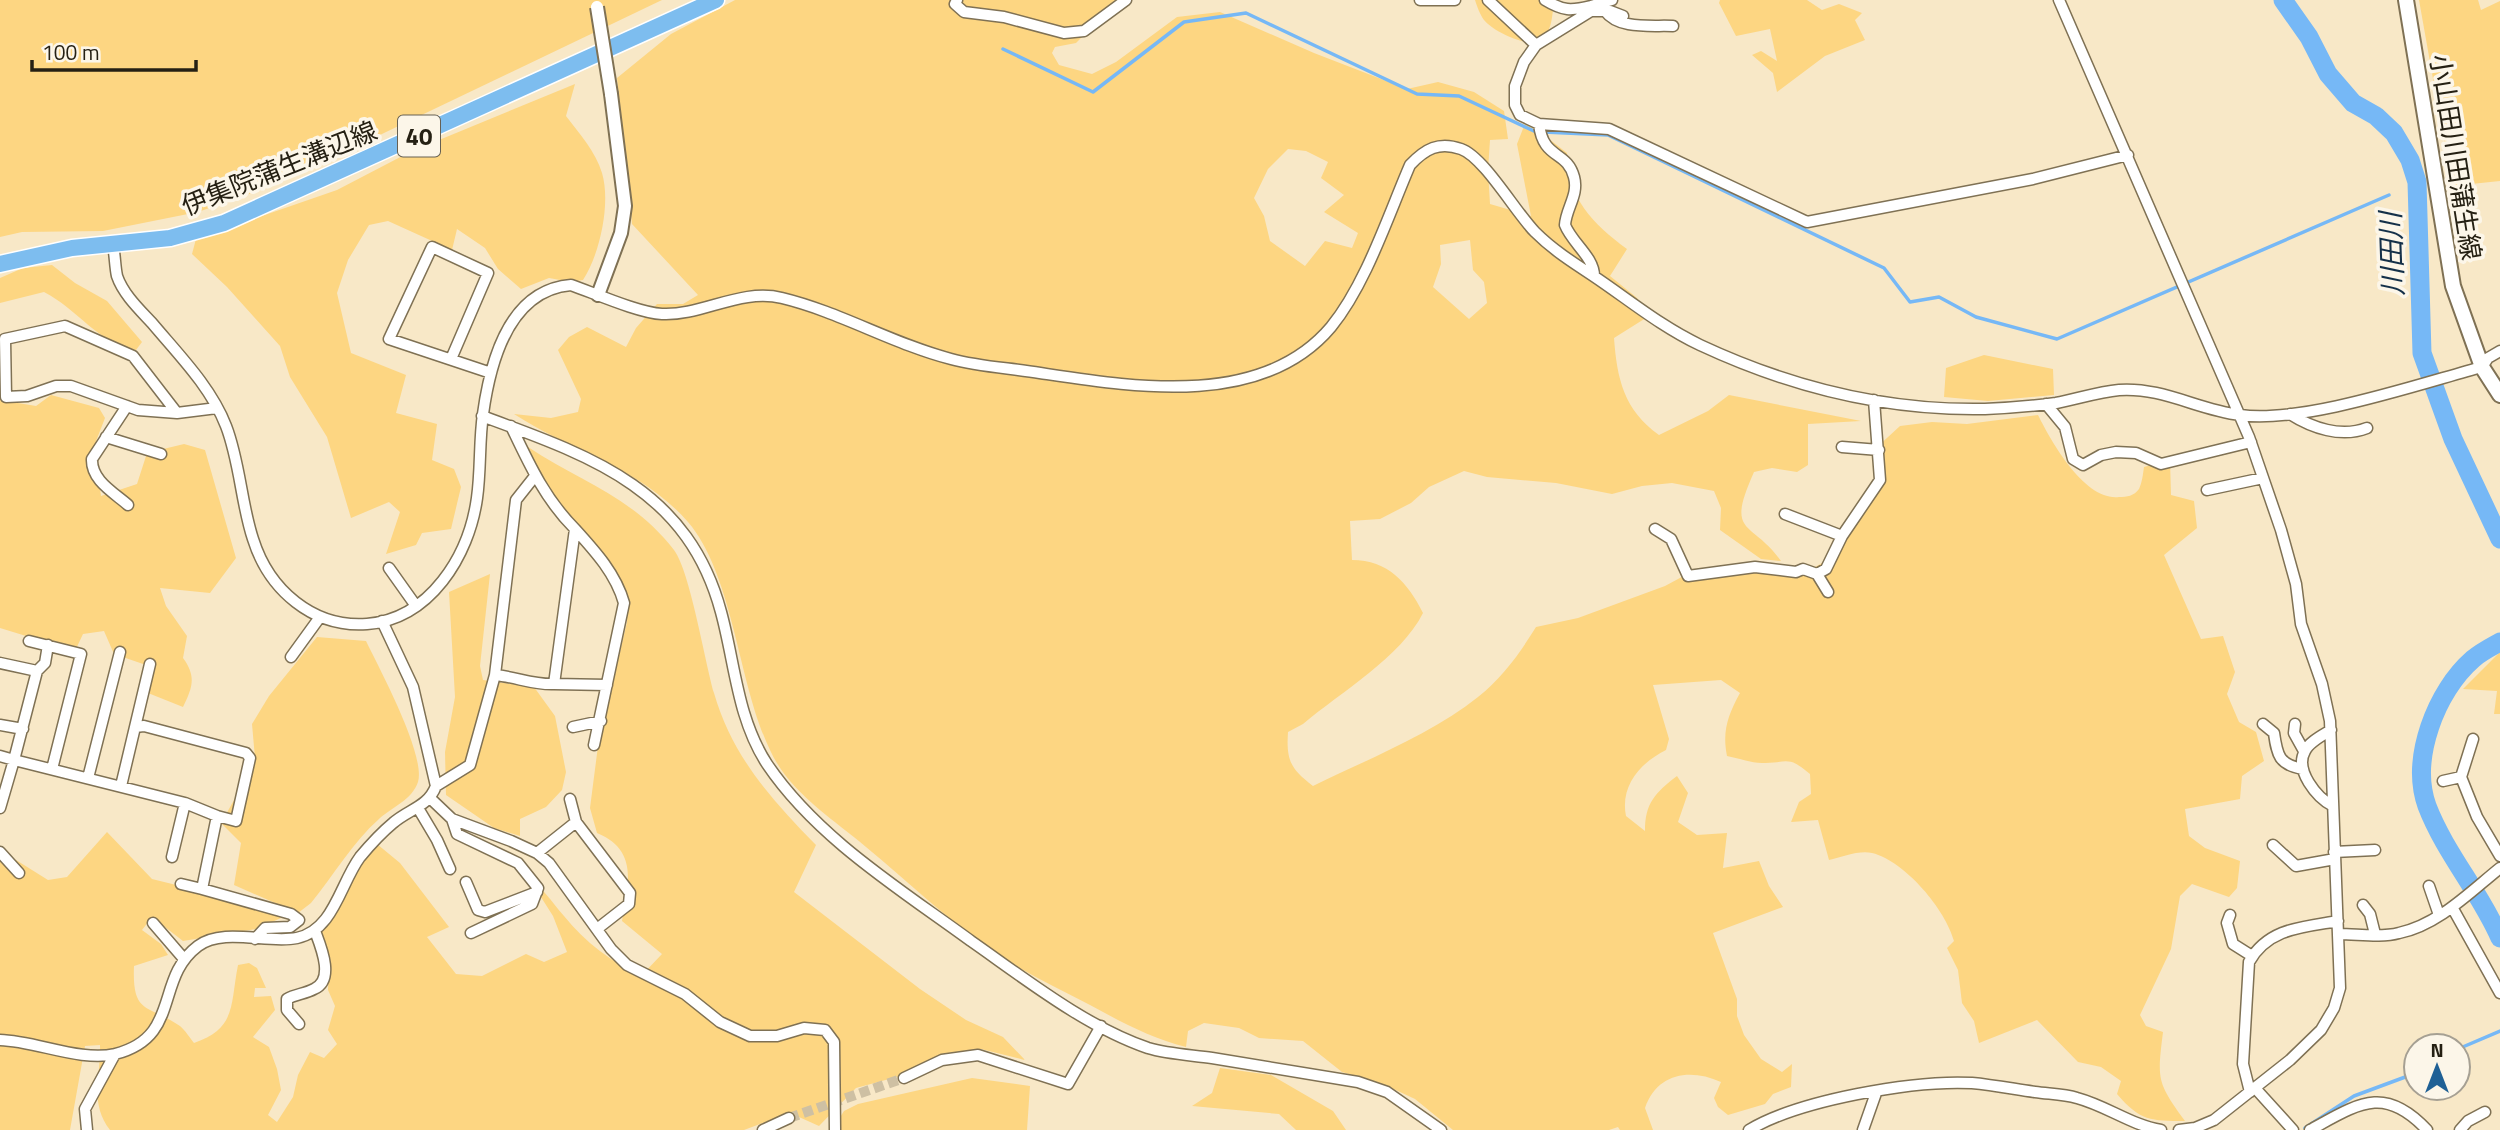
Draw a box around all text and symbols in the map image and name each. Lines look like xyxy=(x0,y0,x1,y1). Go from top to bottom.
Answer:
scale bar xyxy=(32,28,196,72)
text: 100 m xyxy=(42,36,99,68)
street label: 小山田川田蒲生線 xyxy=(2420,51,2492,263)
street label: 伊集院蒲生溝辺線 xyxy=(175,111,383,225)
road number: 40 xyxy=(398,116,440,156)
water label: 川田川 xyxy=(2368,208,2414,297)
north arrow xyxy=(2402,1032,2472,1102)
text: N xyxy=(2430,1035,2444,1064)

